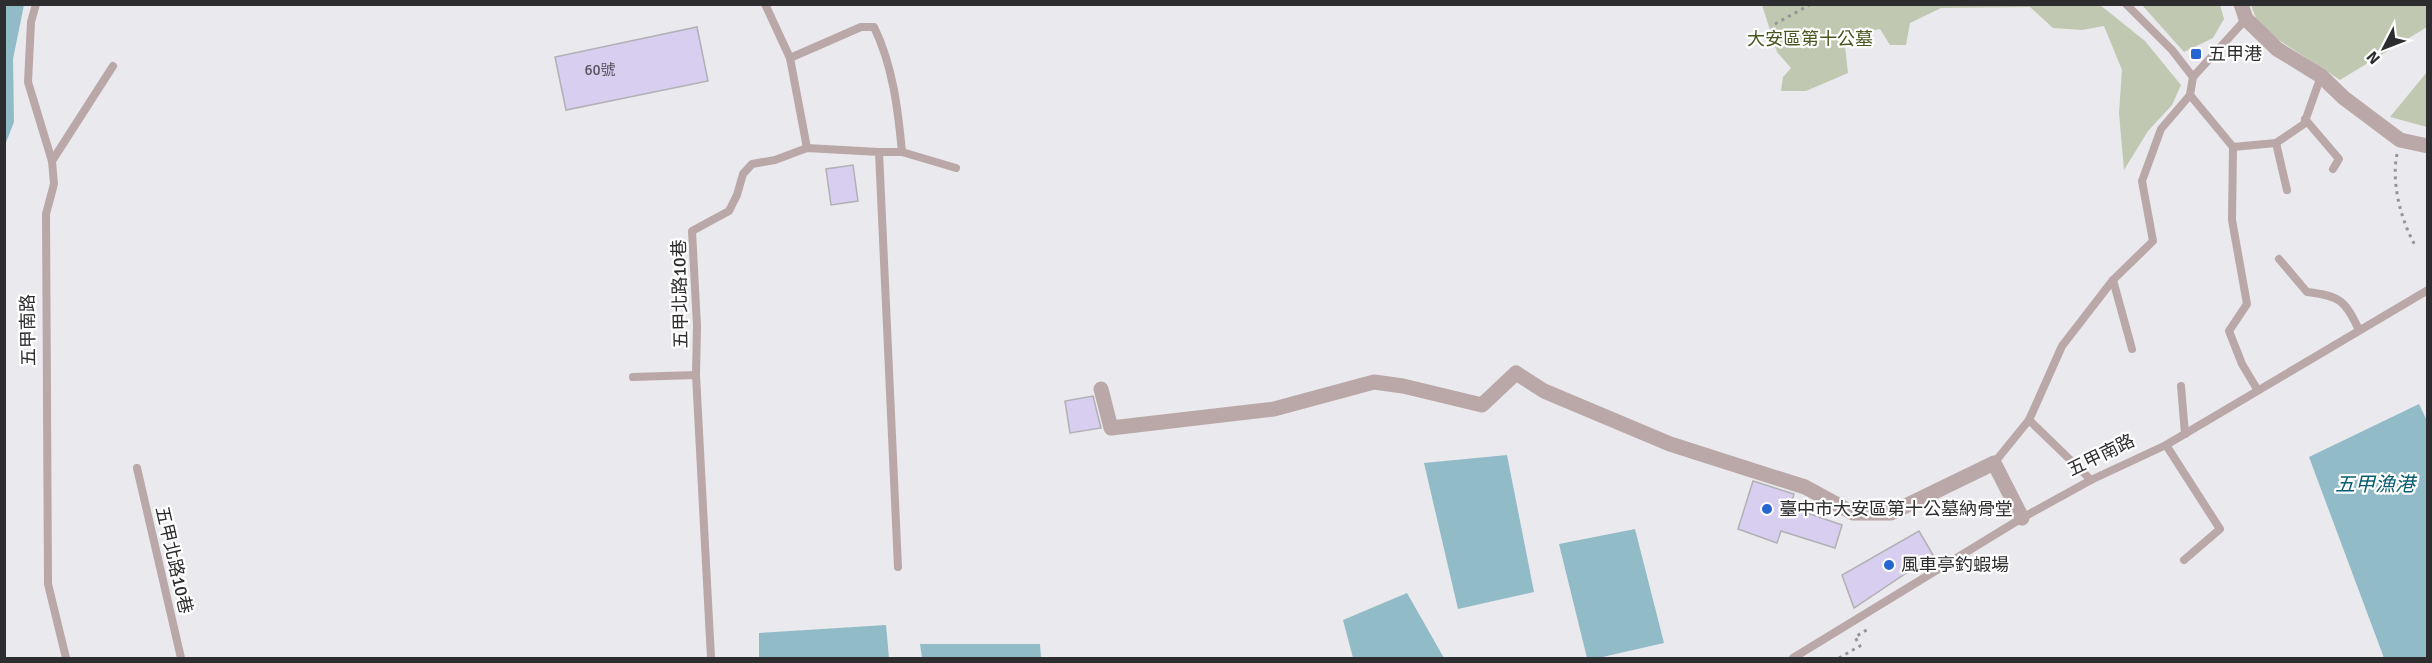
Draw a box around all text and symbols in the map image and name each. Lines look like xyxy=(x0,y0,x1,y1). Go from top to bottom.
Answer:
north arrow xyxy=(2354,18,2414,78)
park label: 大安區第十公墓 xyxy=(1747,28,1873,50)
place label: 五甲港 xyxy=(2208,43,2262,65)
marker: 五甲港 xyxy=(2189,47,2203,61)
text: N xyxy=(2362,47,2385,68)
house number: 60號 xyxy=(584,61,616,79)
street label: 五甲北路10巷 xyxy=(668,239,692,349)
street label: 五甲南路 xyxy=(16,294,40,366)
street label: 五甲南路 xyxy=(2064,429,2138,481)
water label: 五甲漁港 xyxy=(2335,472,2418,497)
place label: 臺中市大安區第十公墓納骨堂 xyxy=(1779,498,2013,520)
marker: 臺中市大安區第十公墓納骨堂 xyxy=(1760,502,1774,516)
street label: 五甲北路10巷 xyxy=(151,504,197,616)
place label: 風車亭釣蝦場 xyxy=(1901,554,2009,576)
marker: 風車亭釣蝦場 xyxy=(1882,558,1896,572)

